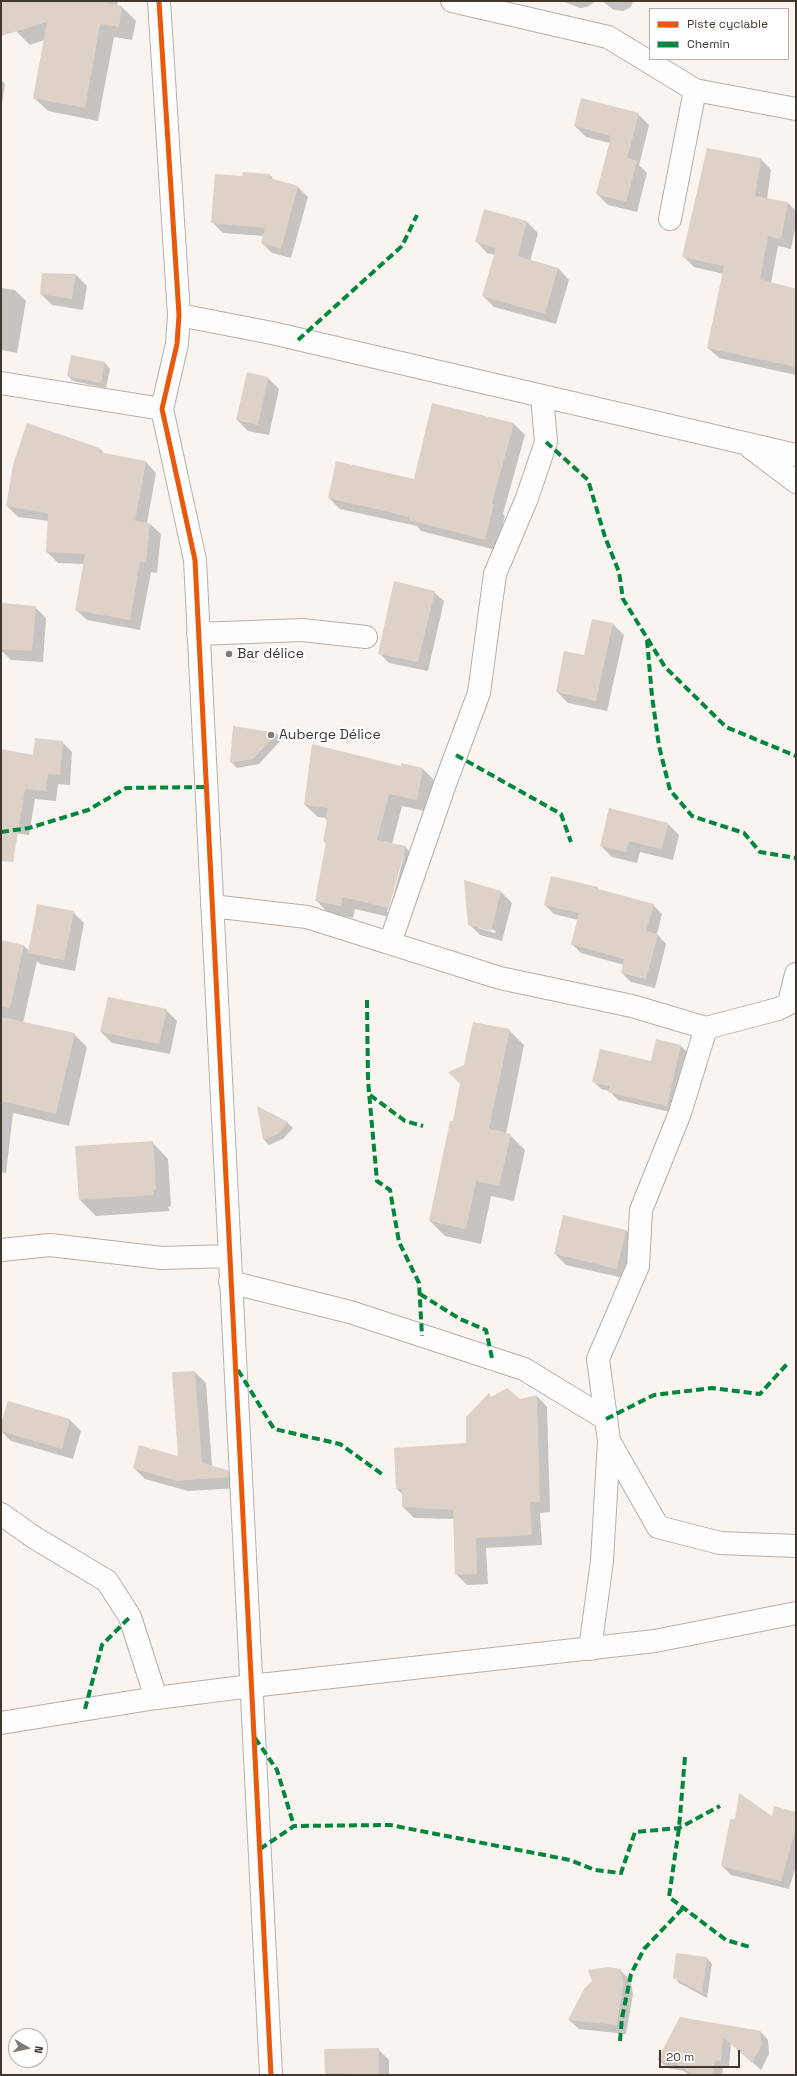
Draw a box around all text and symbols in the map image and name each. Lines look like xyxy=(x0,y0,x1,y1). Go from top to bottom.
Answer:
legend xyxy=(649,8,789,60)
text: Piste cyclable xyxy=(687,16,768,32)
text: Chemin xyxy=(687,36,730,52)
place label: Bar délice xyxy=(237,646,304,662)
marker: Bar délice xyxy=(224,649,234,659)
place label: Auberge Délice xyxy=(279,727,381,743)
marker: Auberge Délice xyxy=(266,730,276,740)
north arrow xyxy=(8,2028,48,2068)
scale bar xyxy=(661,2042,742,2068)
text: N xyxy=(31,2045,46,2054)
text: 20 m xyxy=(666,2049,694,2065)

